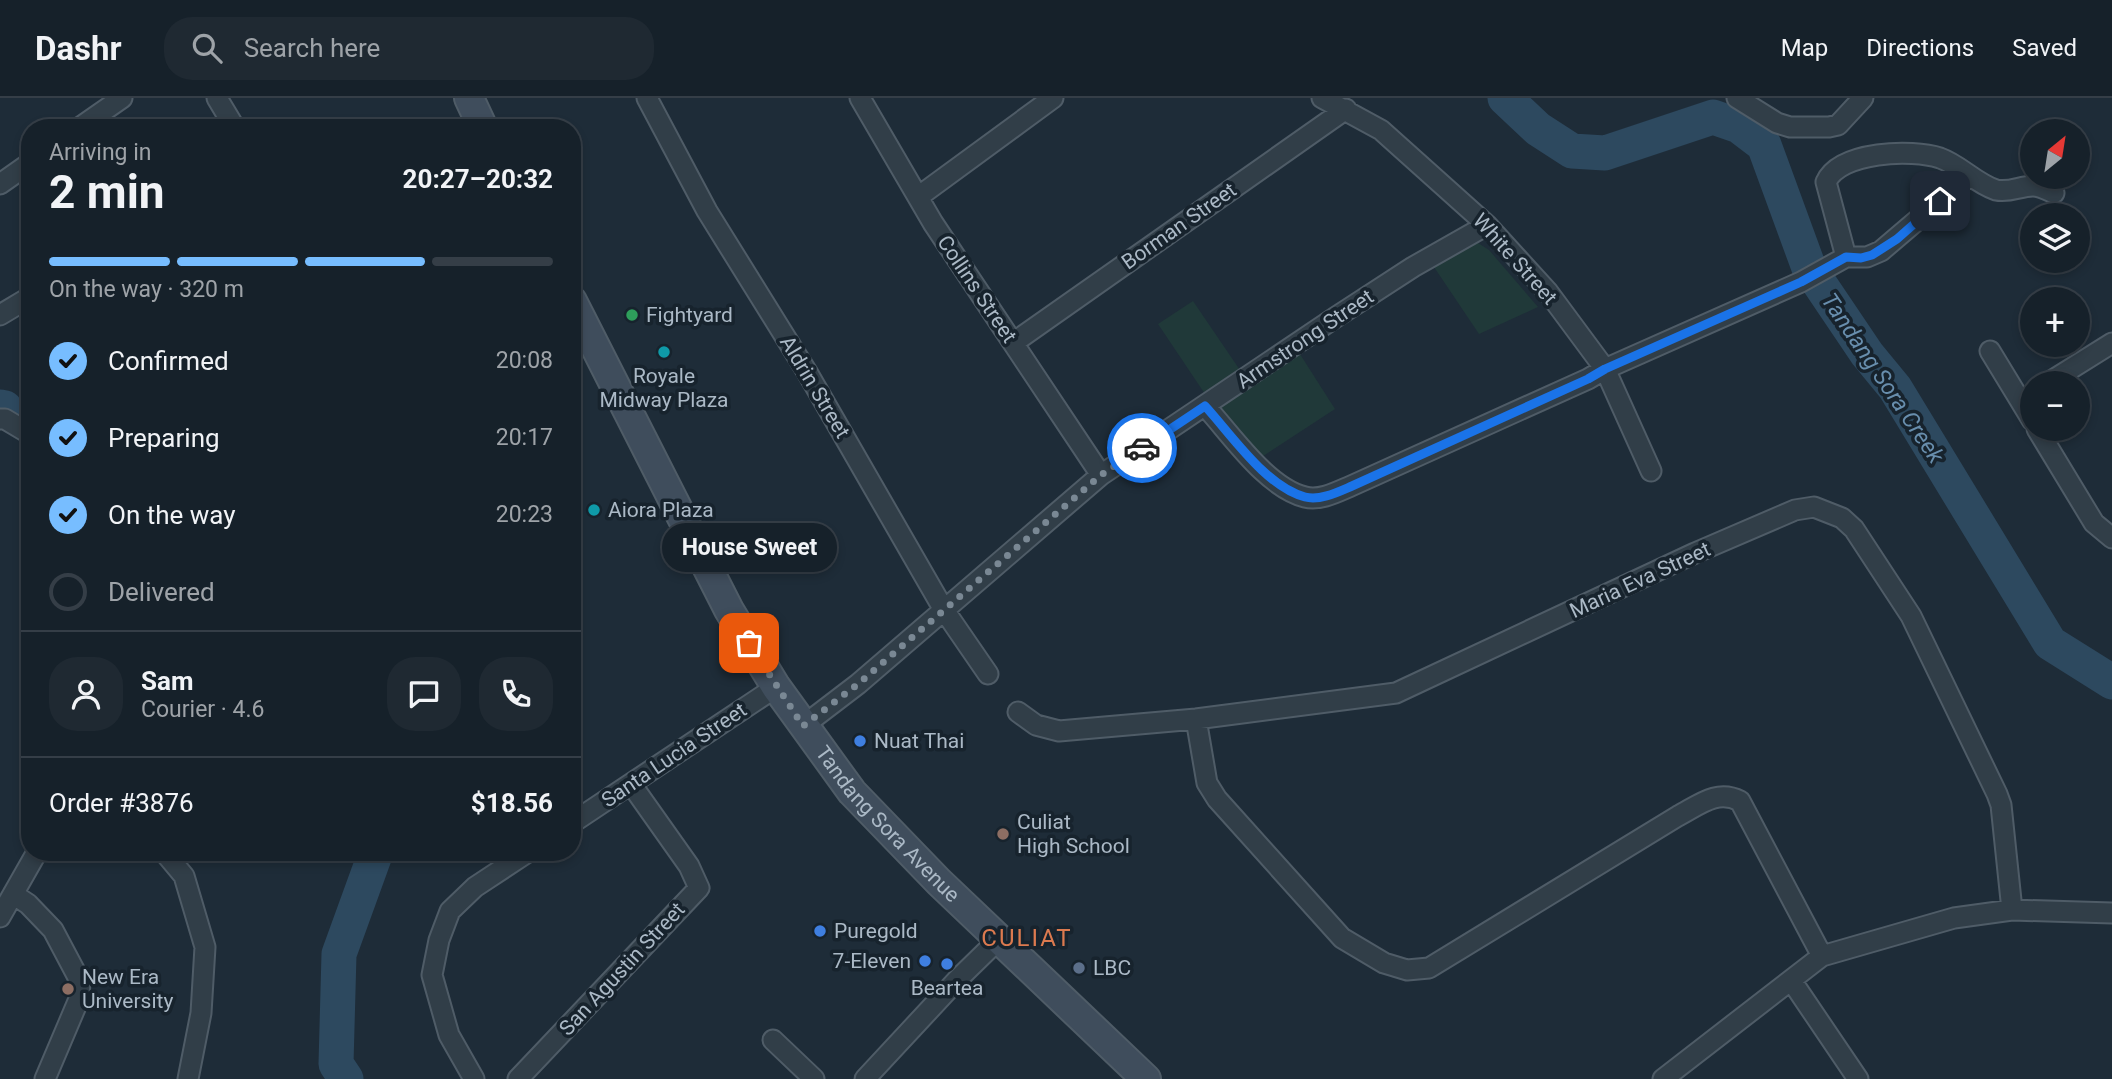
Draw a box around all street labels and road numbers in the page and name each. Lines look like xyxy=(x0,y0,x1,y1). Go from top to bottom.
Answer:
street label: Borman Street xyxy=(1117,178,1241,274)
street label: White Street xyxy=(1468,209,1562,309)
street label: Collins Street xyxy=(932,231,1022,347)
street label: Armstrong Street xyxy=(1232,284,1378,394)
street label: Aldrin Street xyxy=(775,331,855,443)
street label: Maria Eva Street xyxy=(1566,537,1714,623)
street label: Santa Lucia Street xyxy=(597,698,751,812)
street label: Tandang Sora Avenue xyxy=(811,741,965,907)
street label: San Agustin Street xyxy=(554,898,690,1040)

